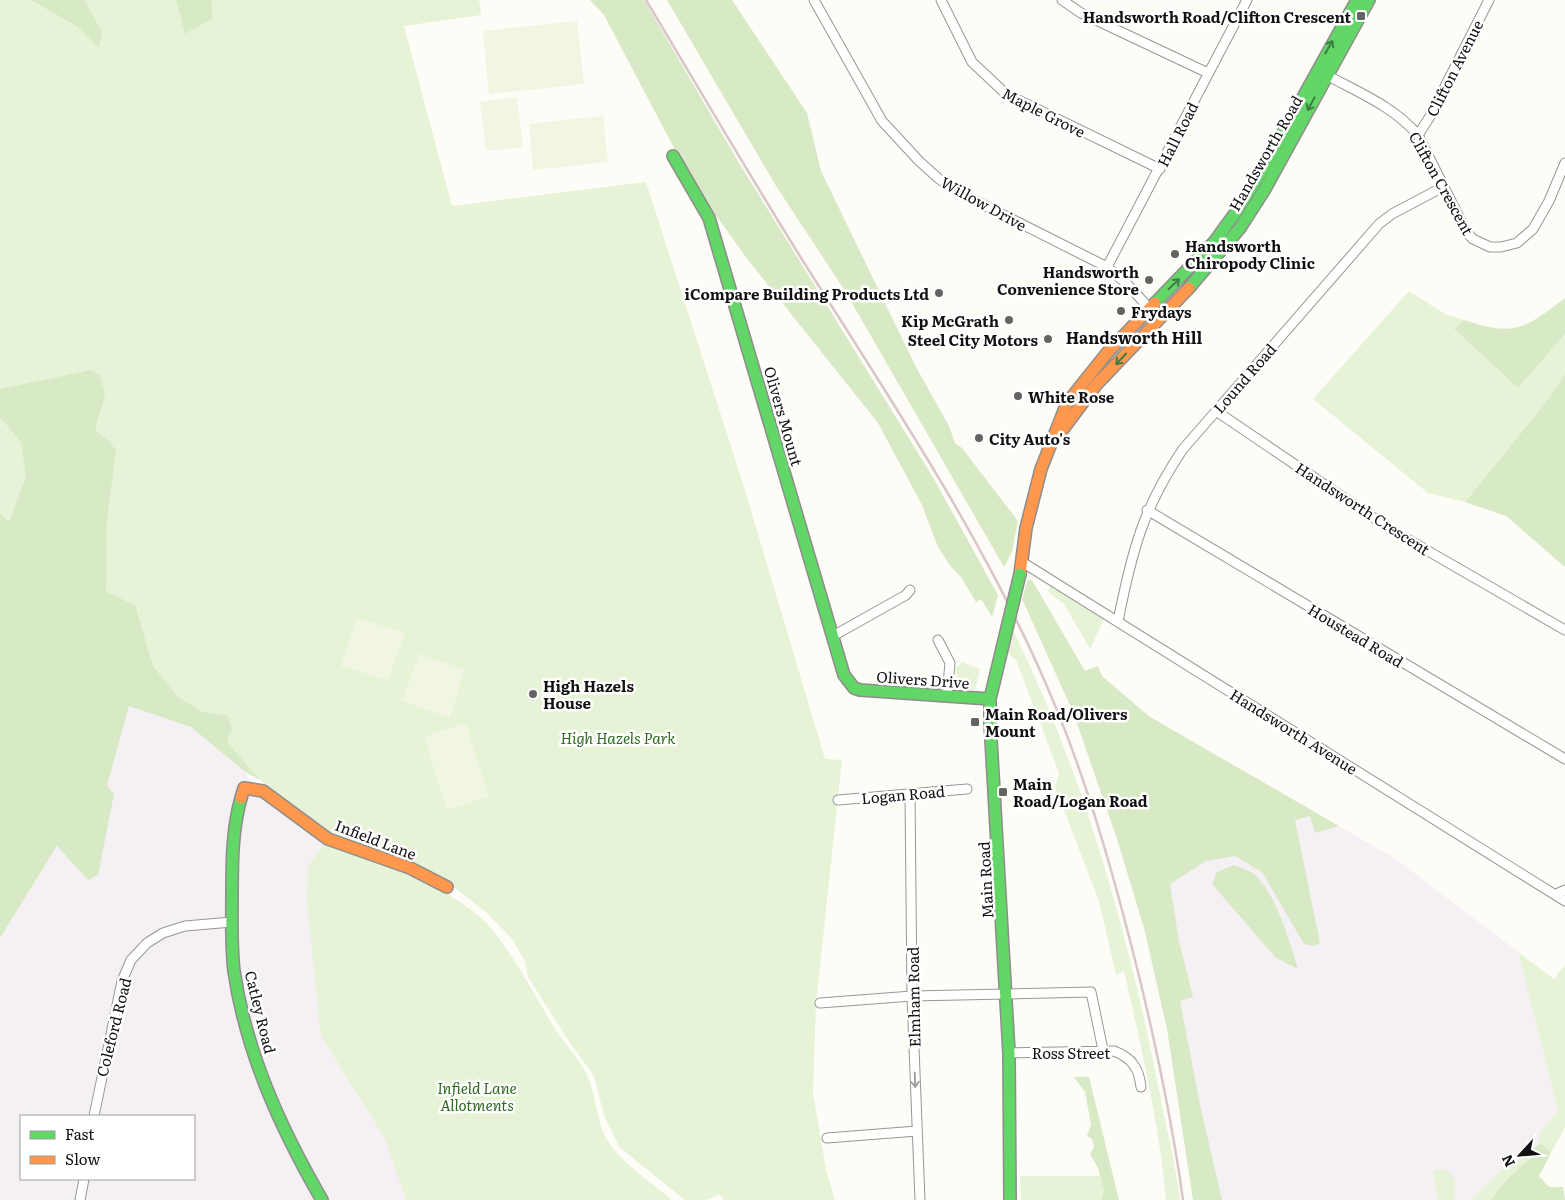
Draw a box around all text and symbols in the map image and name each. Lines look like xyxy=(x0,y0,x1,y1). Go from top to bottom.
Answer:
place label: Handsworth Road/Clifton Crescent xyxy=(1083,5,1351,28)
marker: Handsworth Road/Clifton Crescent xyxy=(1355,10,1367,22)
street label: Clifton Avenue xyxy=(1420,16,1488,120)
one-way arrow xyxy=(1325,40,1335,54)
street label: Maple Grove xyxy=(998,81,1090,143)
street label: Handsworth Road xyxy=(1223,91,1307,215)
one-way arrow xyxy=(1306,96,1316,111)
street label: Hall Road xyxy=(1151,98,1203,170)
street label: Clifton Crescent xyxy=(1404,127,1480,239)
street label: Willow Drive xyxy=(937,170,1031,236)
place label: Handsworth Chiropody Clinic xyxy=(1185,234,1315,274)
marker: Handsworth Chiropody Clinic xyxy=(1169,248,1181,260)
place label: Handsworth Convenience Store xyxy=(997,260,1139,300)
marker: Handsworth Convenience Store xyxy=(1143,274,1155,286)
one-way arrow xyxy=(1168,278,1181,290)
place label: iCompare Building Products Ltd xyxy=(685,282,929,305)
marker: iCompare Building Products Ltd xyxy=(933,287,945,299)
place label: Frydays xyxy=(1131,300,1192,323)
marker: Frydays xyxy=(1115,305,1127,317)
place label: Kip McGrath xyxy=(901,309,999,332)
marker: Kip McGrath xyxy=(1003,314,1015,326)
district label: Handsworth Hill xyxy=(1066,325,1203,349)
place label: Steel City Motors xyxy=(908,328,1039,351)
marker: Steel City Motors xyxy=(1042,333,1054,345)
street label: Lound Road xyxy=(1207,338,1281,418)
one-way arrow xyxy=(1115,352,1127,365)
street label: Olivers Mount xyxy=(759,364,809,468)
place label: White Rose xyxy=(1028,385,1115,408)
marker: White Rose xyxy=(1012,390,1024,402)
place label: City Auto's xyxy=(989,427,1071,450)
marker: City Auto's xyxy=(973,432,985,444)
street label: Handsworth Crescent xyxy=(1291,456,1435,560)
street label: Houstead Road xyxy=(1304,597,1408,673)
street label: Olivers Drive xyxy=(876,664,971,694)
place label: High Hazels House xyxy=(543,674,634,714)
street label: Handsworth Avenue xyxy=(1226,682,1362,780)
marker: High Hazels House xyxy=(527,688,539,700)
place label: Main Road/Olivers Mount xyxy=(985,702,1128,742)
marker: Main Road/Olivers Mount xyxy=(969,716,981,728)
park label: High Hazels Park xyxy=(561,726,676,749)
place label: Main Road/Logan Road xyxy=(1013,772,1148,812)
street label: Logan Road xyxy=(860,779,946,809)
marker: Main Road/Logan Road xyxy=(997,786,1009,798)
street label: Infield Lane xyxy=(332,813,420,865)
street label: Main Road xyxy=(971,841,999,919)
street label: Elmham Road xyxy=(901,946,925,1048)
street label: Catley Road xyxy=(240,968,282,1056)
street label: Coleford Road xyxy=(90,975,136,1079)
street label: Ross Street xyxy=(1032,1041,1110,1064)
one-way arrow xyxy=(910,1072,920,1088)
park label: Infield Lane Allotments xyxy=(437,1076,517,1116)
legend xyxy=(20,1115,195,1180)
text: Fast xyxy=(65,1122,94,1145)
north arrow xyxy=(1495,1130,1545,1180)
text: Slow xyxy=(65,1147,100,1170)
text: N xyxy=(1496,1151,1519,1171)

